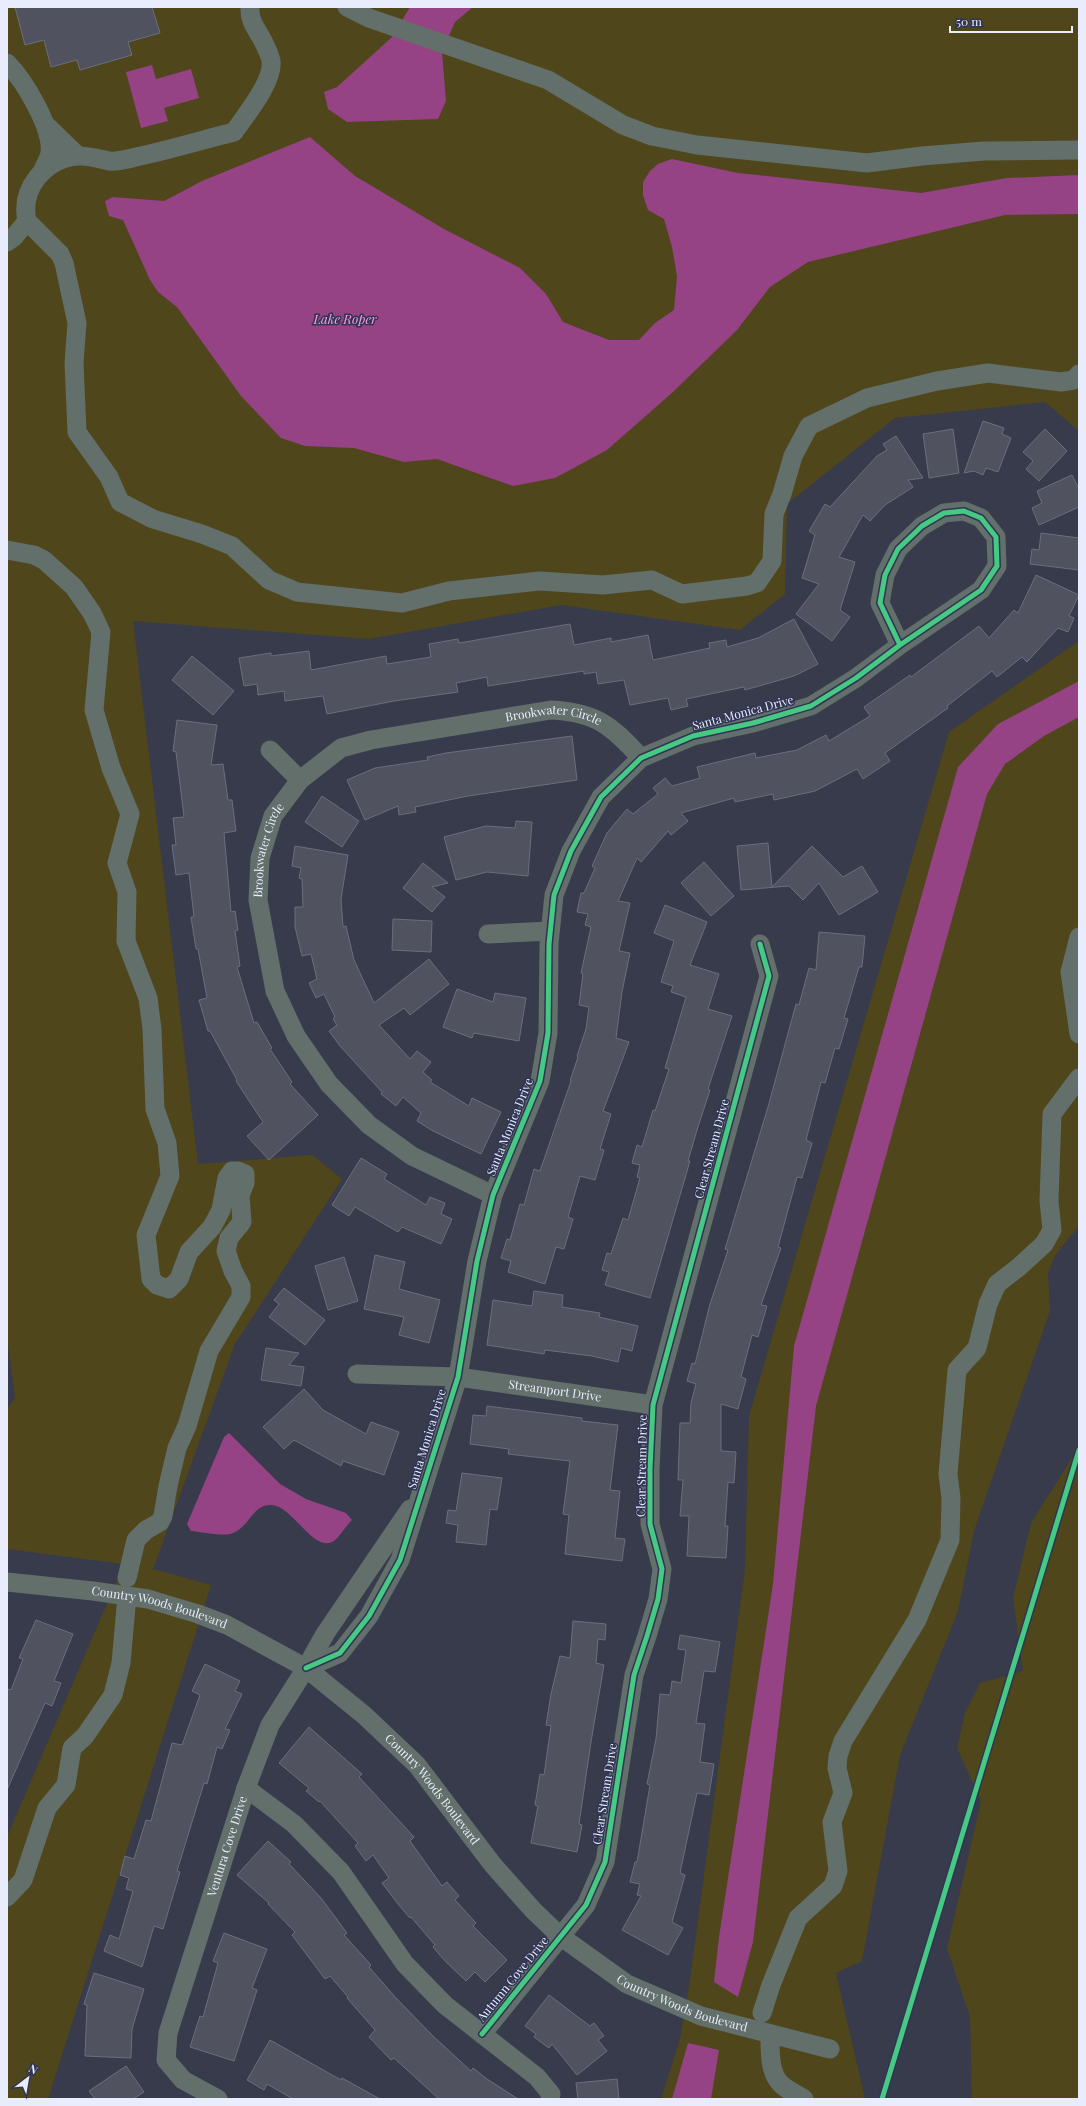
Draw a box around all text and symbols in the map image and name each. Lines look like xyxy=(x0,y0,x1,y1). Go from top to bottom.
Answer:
scale bar xyxy=(950,8,1072,34)
text: 50 m xyxy=(956,13,982,29)
water label: Lake Roper xyxy=(312,310,377,327)
street label: Santa Monica Drive xyxy=(690,691,795,733)
street label: Brookwater Circle xyxy=(504,701,605,728)
street label: Brookwater Circle xyxy=(249,799,287,898)
street label: Santa Monica Drive xyxy=(482,1075,536,1178)
street label: Clear Stream Drive xyxy=(690,1097,732,1200)
street label: Streamport Drive xyxy=(507,1375,603,1405)
street label: Santa Monica Drive xyxy=(403,1387,449,1491)
street label: Clear Stream Drive xyxy=(632,1415,650,1517)
street label: Country Woods Boulevard xyxy=(91,1582,230,1631)
street label: Country Woods Boulevard xyxy=(382,1730,484,1847)
street label: Clear Stream Drive xyxy=(588,1742,620,1846)
street label: Ventura Cove Drive xyxy=(203,1794,250,1899)
street label: Autumn Cove Drive xyxy=(472,1932,552,2025)
street label: Country Woods Boulevard xyxy=(614,1970,750,2035)
north arrow xyxy=(8,2058,48,2098)
text: N xyxy=(26,2061,41,2078)

